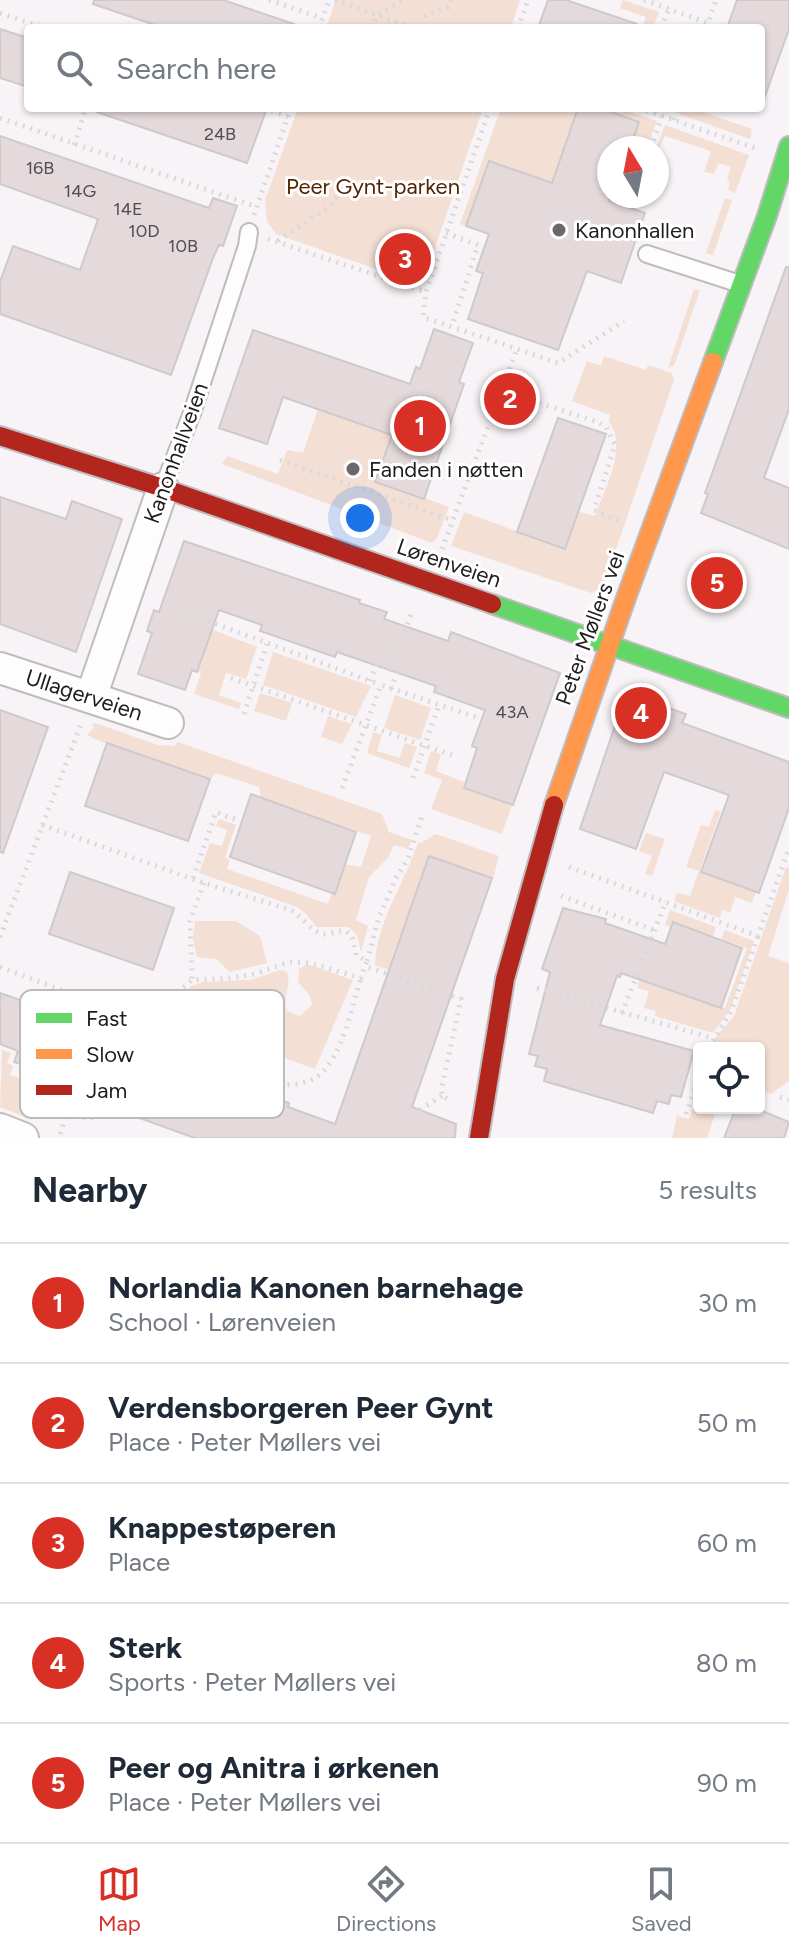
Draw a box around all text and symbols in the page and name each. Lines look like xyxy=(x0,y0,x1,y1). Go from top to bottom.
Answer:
search box xyxy=(24,24,765,112)
icon: search xyxy=(52,46,96,90)
text: Search here xyxy=(116,50,276,87)
house number: 24B xyxy=(204,123,236,145)
north arrow xyxy=(597,136,669,208)
house number: 16B xyxy=(26,157,54,179)
park label: Peer Gynt-parken xyxy=(286,173,460,200)
house number: 14G xyxy=(64,180,96,202)
house number: 14E xyxy=(113,198,143,220)
place label: Kanonhallen xyxy=(575,217,694,244)
house number: 10D xyxy=(128,220,160,242)
marker: Kanonhallen xyxy=(550,221,568,239)
pin: 3 xyxy=(379,229,431,289)
house number: 10B xyxy=(168,235,198,257)
pin: 2 xyxy=(484,369,536,429)
street label: Kanonhallveien xyxy=(138,379,214,527)
pin: 1 xyxy=(394,396,446,456)
place label: Fanden i nøtten xyxy=(369,456,523,483)
marker: Fanden i nøtten xyxy=(344,460,362,478)
your location xyxy=(340,498,380,538)
street label: Lørenveien xyxy=(393,533,505,593)
street label: Peter Møllers vei xyxy=(550,547,630,709)
pin: 5 xyxy=(691,553,743,613)
street label: Ullagerveien xyxy=(22,663,146,727)
pin: 4 xyxy=(615,683,667,743)
house number: 43A xyxy=(495,701,529,723)
legend xyxy=(20,990,284,1118)
text: Fast xyxy=(86,1005,128,1032)
text: Slow xyxy=(86,1041,135,1068)
map controls xyxy=(693,1042,765,1114)
button: locate xyxy=(693,1042,765,1114)
text: Jam xyxy=(86,1077,127,1104)
text: Nearby xyxy=(32,1170,147,1211)
text: 5 results xyxy=(658,1174,757,1206)
text: Norlandia Kanonen barnehage xyxy=(108,1269,523,1306)
text: 1 xyxy=(53,1287,63,1319)
text: 30 m xyxy=(698,1287,757,1319)
text: School · Lørenveien xyxy=(108,1306,336,1338)
text: Verdensborgeren Peer Gynt xyxy=(108,1389,494,1426)
text: 2 xyxy=(50,1407,66,1439)
text: 50 m xyxy=(697,1407,757,1439)
text: Place · Peter Møllers vei xyxy=(108,1426,381,1458)
text: Knappestøperen xyxy=(108,1509,336,1546)
text: 3 xyxy=(51,1527,65,1559)
text: 60 m xyxy=(697,1527,757,1559)
text: Place xyxy=(108,1546,170,1578)
text: Sterk xyxy=(108,1629,182,1666)
text: 4 xyxy=(50,1647,66,1679)
text: 80 m xyxy=(696,1647,757,1679)
text: Sports · Peter Møllers vei xyxy=(108,1666,396,1698)
text: Peer og Anitra i ørkenen xyxy=(108,1749,439,1786)
text: 5 xyxy=(50,1767,66,1799)
text: 90 m xyxy=(697,1767,757,1799)
text: Place · Peter Møllers vei xyxy=(108,1786,381,1818)
tab: Map xyxy=(97,1862,141,1937)
tab: Directions xyxy=(336,1862,436,1937)
tab: Saved xyxy=(631,1862,692,1937)

